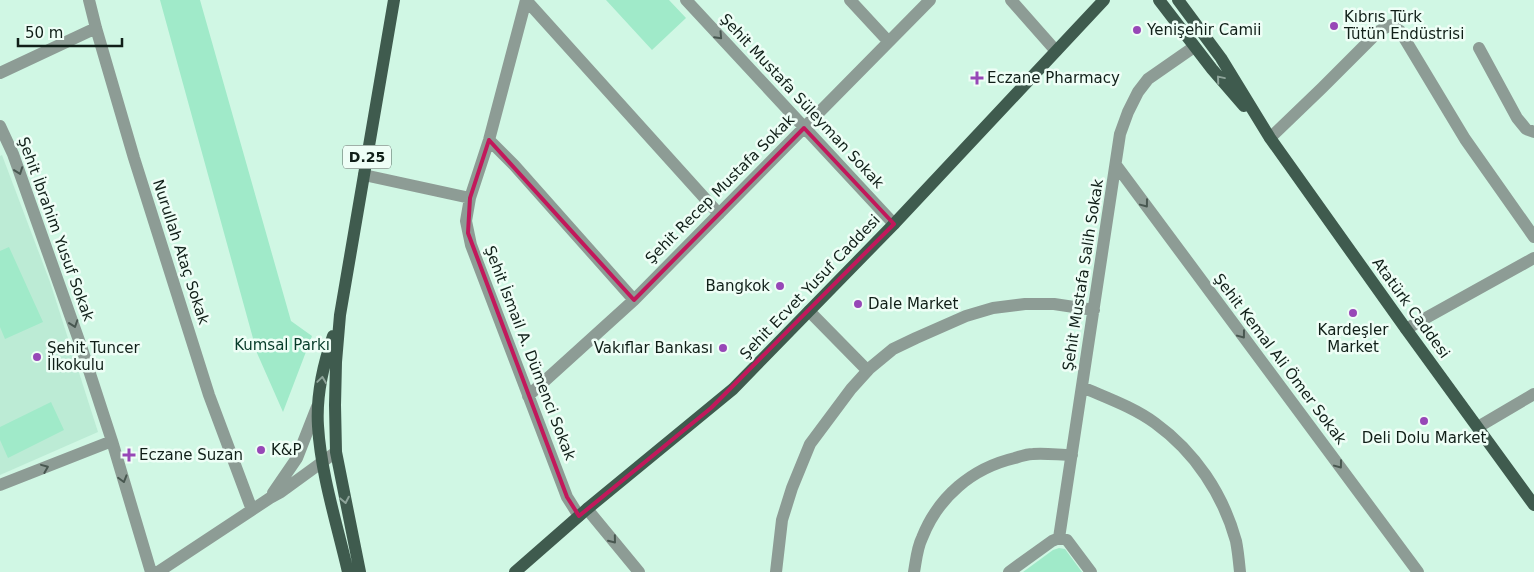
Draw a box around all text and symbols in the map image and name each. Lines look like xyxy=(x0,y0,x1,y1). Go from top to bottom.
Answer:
place label: Kıbrıs Türk Tütün Endüstrisi xyxy=(1343,8,1464,43)
street label: Şehit Mustafa Süleyman Sokak xyxy=(716,10,888,192)
scale bar xyxy=(18,15,121,47)
marker: Kıbrıs Türk Tütün Endüstrisi xyxy=(1328,20,1340,32)
place label: Yenişehir Camii xyxy=(1146,21,1261,39)
text: 50 m xyxy=(25,24,63,42)
marker: Yenişehir Camii xyxy=(1131,24,1143,36)
one-way arrow xyxy=(713,30,722,39)
place label: Eczane Pharmacy xyxy=(987,69,1120,87)
marker: Eczane Pharmacy xyxy=(971,72,983,84)
one-way arrow xyxy=(1216,75,1225,84)
street label: Şehit Recep Mustafa Sokak xyxy=(642,111,798,267)
street label: Şehit İbrahim Yusuf Sokak xyxy=(14,134,99,324)
road number: D.25 xyxy=(343,146,391,168)
one-way arrow xyxy=(13,166,23,175)
street label: Nurullah Ataç Sokak xyxy=(149,177,213,327)
street label: Şehit Mustafa Salih Sokak xyxy=(1059,177,1107,372)
one-way arrow xyxy=(1140,198,1148,207)
street label: Şehit Ecvet Yusuf Caddesi xyxy=(736,211,884,363)
street label: Şehit İsmail A. Dümenci Sokak xyxy=(481,243,580,463)
street label: Atatürk Caddesi xyxy=(1368,254,1454,362)
street label: Şehit Kemal Ali Ömer Sokak xyxy=(1210,269,1351,448)
place label: Bangkok xyxy=(705,277,770,295)
marker: Bangkok xyxy=(774,280,786,292)
place label: Dale Market xyxy=(868,295,959,313)
marker: Dale Market xyxy=(852,298,864,310)
marker: Kardeşler Market xyxy=(1347,307,1359,319)
one-way arrow xyxy=(68,319,78,328)
place label: Kardeşler Market xyxy=(1318,321,1389,356)
one-way arrow xyxy=(1236,329,1245,339)
park label: Kumsal Parkı xyxy=(234,336,330,354)
place label: Şehit Tuncer İlkokulu xyxy=(47,339,140,374)
place label: Vakıflar Bankası xyxy=(594,339,713,357)
marker: Vakıflar Bankası xyxy=(717,342,729,354)
marker: Şehit Tuncer İlkokulu xyxy=(31,351,43,363)
one-way arrow xyxy=(316,375,326,384)
marker: Deli Dolu Market xyxy=(1418,415,1430,427)
place label: Deli Dolu Market xyxy=(1362,429,1486,447)
place label: K&P xyxy=(271,441,302,459)
marker: K&P xyxy=(255,444,267,456)
place label: Eczane Suzan xyxy=(139,446,243,464)
marker: Eczane Suzan xyxy=(123,449,135,461)
one-way arrow xyxy=(1333,459,1342,469)
one-way arrow xyxy=(40,463,49,474)
one-way arrow xyxy=(118,474,128,482)
one-way arrow xyxy=(339,495,350,504)
one-way arrow xyxy=(608,535,617,544)

